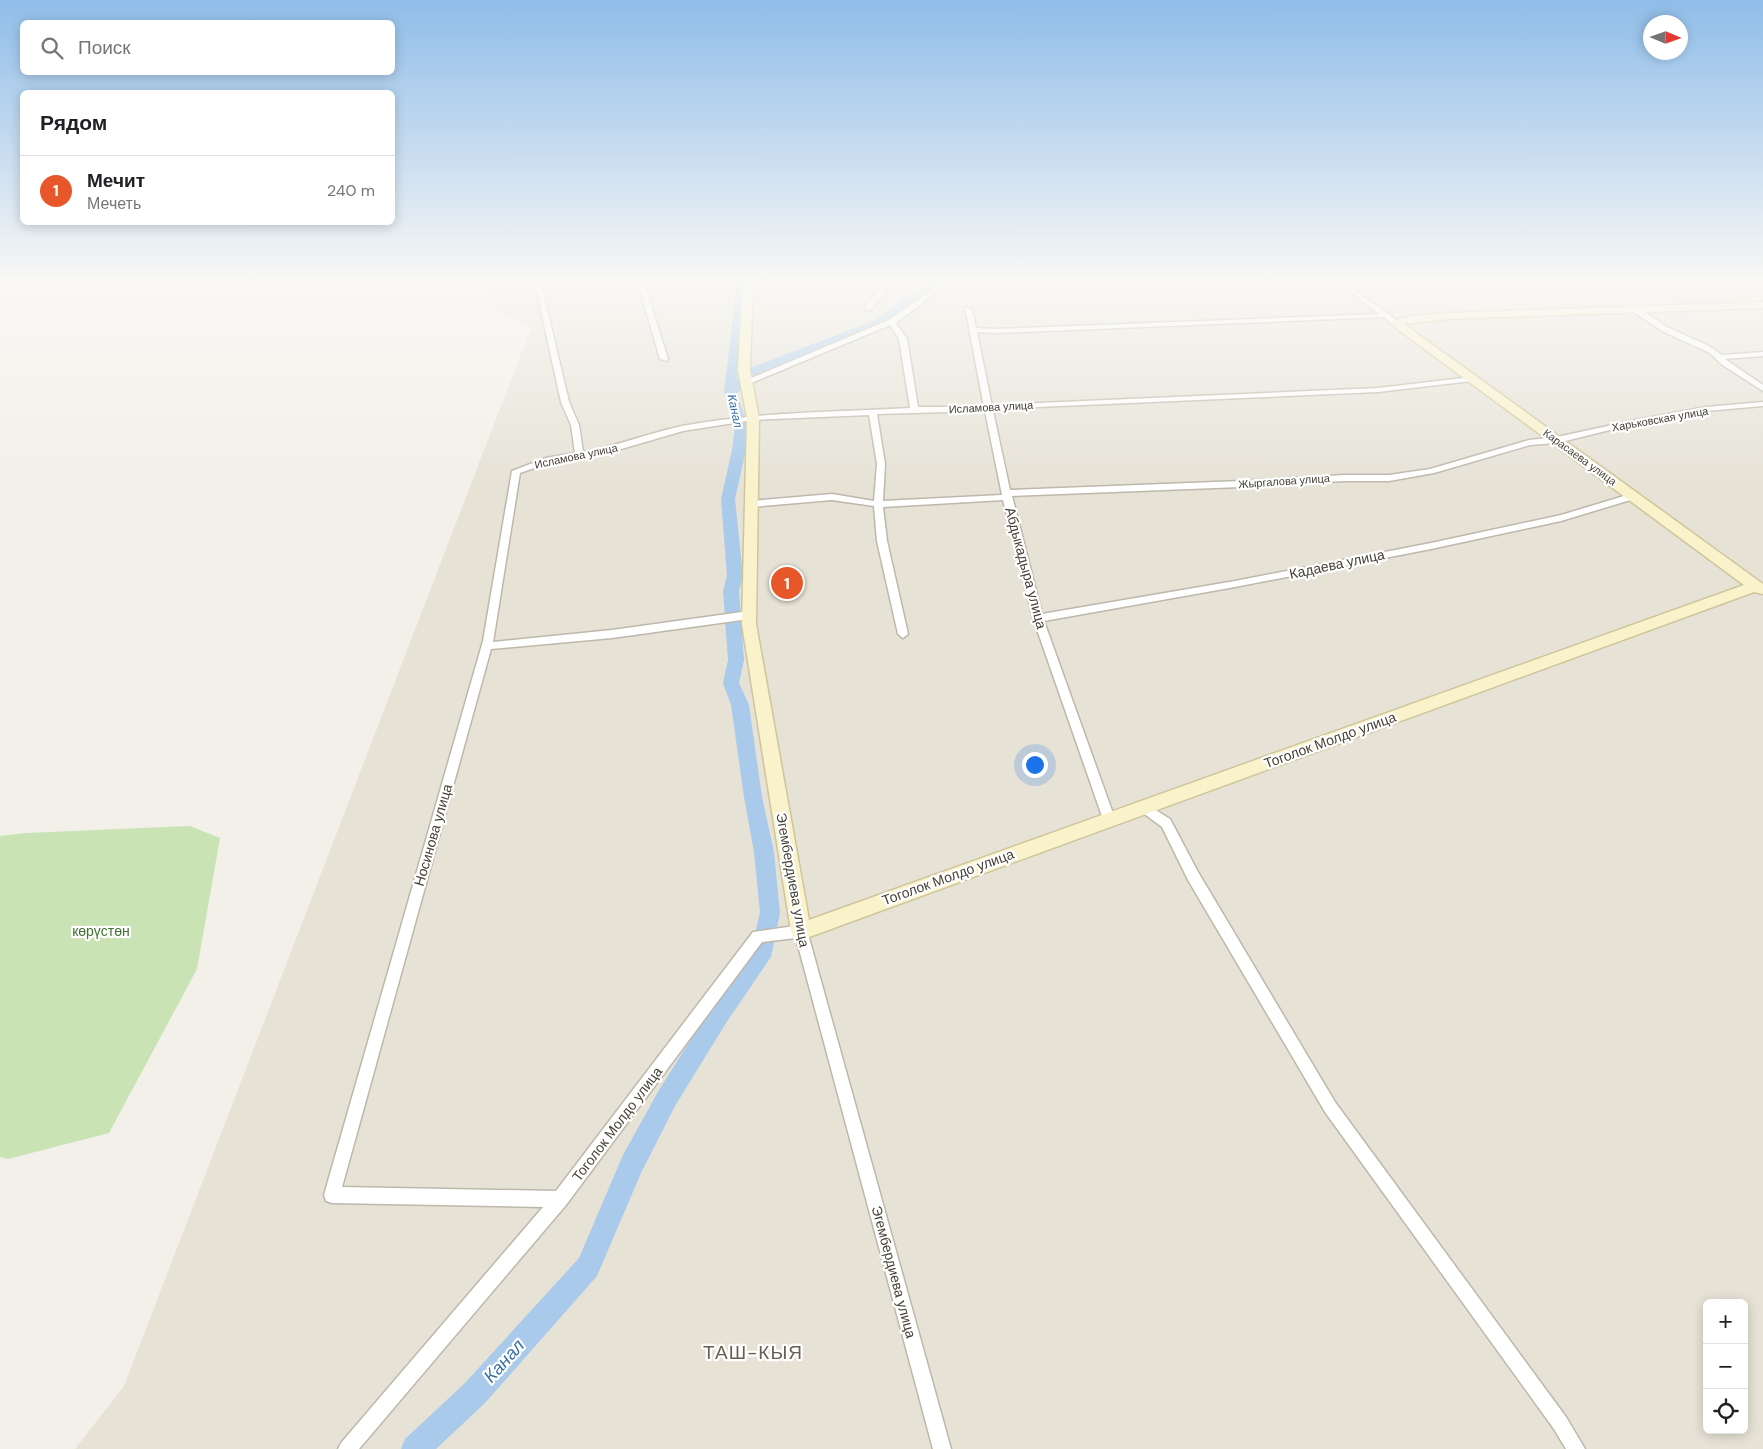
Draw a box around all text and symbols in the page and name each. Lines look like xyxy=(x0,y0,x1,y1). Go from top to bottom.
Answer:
north arrow xyxy=(1643,15,1688,60)
search box xyxy=(20,20,395,75)
icon: search xyxy=(38,34,66,62)
text: Поиск xyxy=(78,35,131,60)
text: Рядом xyxy=(40,109,107,137)
text: Мечит xyxy=(87,168,145,193)
text: 1 xyxy=(53,180,59,201)
text: 240 m xyxy=(327,180,375,201)
text: Мечеть xyxy=(87,193,141,214)
water label: Канал xyxy=(724,393,746,429)
street label: Исламова улица xyxy=(948,398,1034,416)
street label: Харьковская улица xyxy=(1611,403,1710,434)
street label: Карасаева улица xyxy=(1540,426,1620,489)
street label: Исламова улица xyxy=(533,440,620,472)
street label: Жыргалова улица xyxy=(1238,471,1331,491)
street label: Абдыкадыра улица xyxy=(1001,505,1051,631)
street label: Кадаева улица xyxy=(1288,545,1386,583)
pin: 1 xyxy=(771,564,803,602)
street label: Тоголок Молдо улица xyxy=(1262,708,1399,772)
your location xyxy=(1022,752,1048,778)
street label: Носинова улица xyxy=(410,782,456,888)
street label: Эгембердиева улица xyxy=(772,811,814,949)
street label: Тоголок Молдо улица xyxy=(880,845,1017,909)
park label: көрүстөн xyxy=(72,922,130,940)
street label: Тоголок Молдо улица xyxy=(568,1063,666,1185)
street label: Эгембердиева улица xyxy=(868,1204,920,1340)
map controls xyxy=(1703,1299,1748,1434)
button: + xyxy=(1703,1299,1748,1344)
water label: Канал xyxy=(478,1334,530,1388)
district label: ТАШ-КЫЯ xyxy=(703,1340,803,1365)
button: − xyxy=(1703,1344,1748,1389)
button: locate xyxy=(1703,1389,1748,1434)

